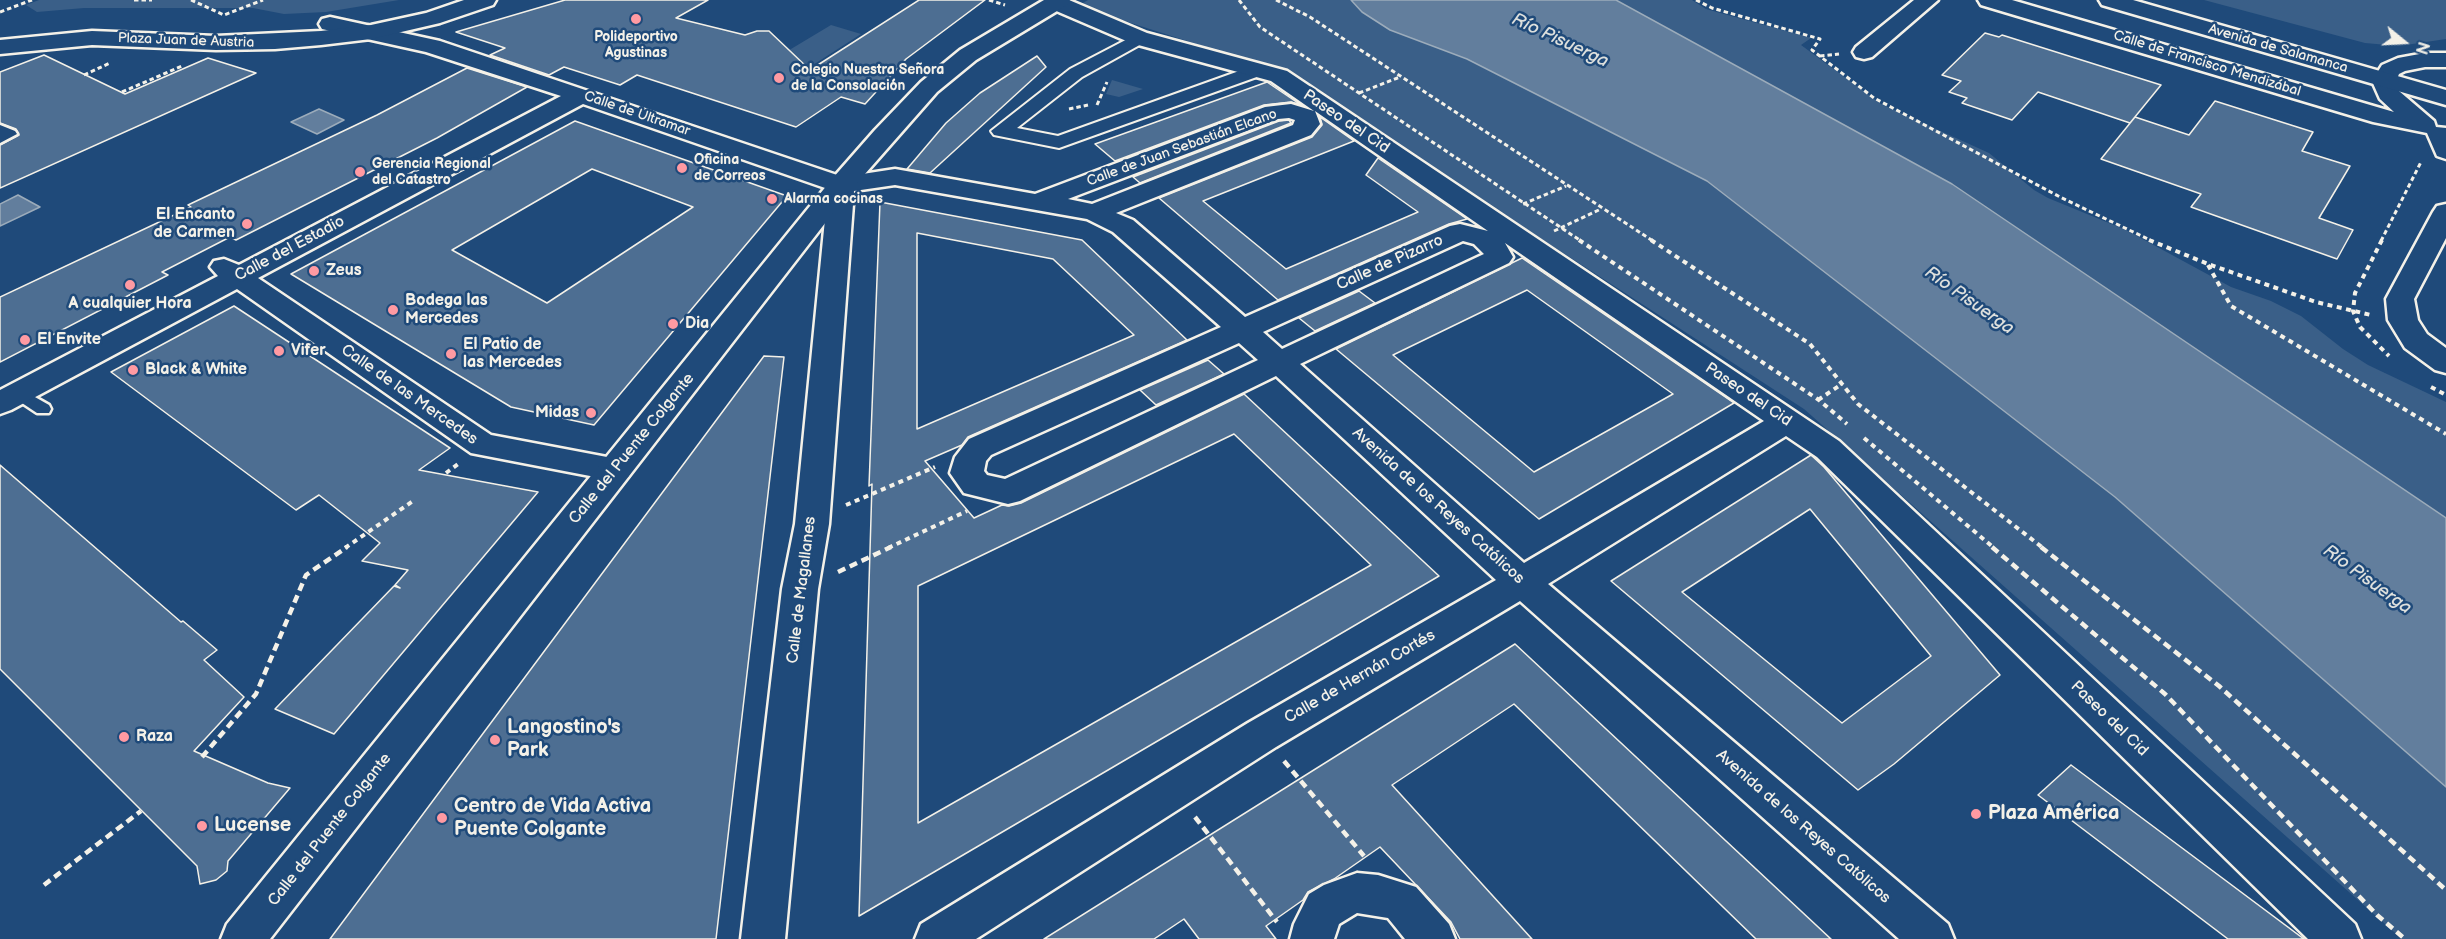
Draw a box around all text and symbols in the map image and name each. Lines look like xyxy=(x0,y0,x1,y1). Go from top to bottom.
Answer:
water label: Río Pisuerga xyxy=(1508,9,1612,73)
marker: Polideportivo Agustinas xyxy=(629,12,643,26)
north arrow xyxy=(2374,12,2434,72)
street label: Avenida de Salamanca xyxy=(2206,21,2350,77)
street label: Calle de Francisco Mendizábal xyxy=(2111,27,2303,101)
place label: Polideportivo Agustinas xyxy=(594,29,678,62)
street label: Plaza Juan de Austria xyxy=(118,30,254,52)
text: N xyxy=(2411,39,2432,56)
place label: Colegio Nuestra Señora de la Consolación xyxy=(791,62,944,94)
marker: Colegio Nuestra Señora de la Consolación xyxy=(772,71,786,85)
street label: Paseo del Cid xyxy=(1299,86,1393,158)
street label: Calle de Ultramar xyxy=(582,88,692,140)
street label: Calle de Juan Sebastián Elcano xyxy=(1085,106,1279,190)
place label: Oficina de Correos xyxy=(694,152,766,184)
place label: Gerencia Regional del Catastro xyxy=(372,156,491,188)
marker: Oficina de Correos xyxy=(675,161,689,175)
marker: Gerencia Regional del Catastro xyxy=(353,165,367,179)
place label: Alarma cocinas xyxy=(784,191,883,207)
marker: Alarma cocinas xyxy=(765,192,779,206)
place label: El Encanto de Carmen xyxy=(153,205,235,243)
street label: Calle del Estadio xyxy=(232,212,348,286)
marker: El Encanto de Carmen xyxy=(240,217,254,231)
street label: Calle de Pizarro xyxy=(1334,231,1446,295)
place label: Zeus xyxy=(326,261,362,281)
water label: Río Pisuerga xyxy=(1920,262,2018,340)
marker: Zeus xyxy=(307,264,321,278)
marker: A cualquier Hora xyxy=(123,278,137,292)
place label: Bodega las Mercedes xyxy=(405,291,488,329)
place label: A cualquier Hora xyxy=(68,294,192,314)
marker: Bodega las Mercedes xyxy=(386,303,400,317)
place label: Dia xyxy=(685,314,709,334)
marker: Dia xyxy=(666,317,680,331)
place label: El Envite xyxy=(37,330,101,350)
marker: El Envite xyxy=(18,333,32,347)
place label: El Patio de las Mercedes xyxy=(463,335,562,373)
place label: Vifer xyxy=(291,341,326,361)
street label: Calle de las Mercedes xyxy=(337,341,481,449)
marker: Vifer xyxy=(272,344,286,358)
marker: El Patio de las Mercedes xyxy=(444,347,458,361)
street label: Paseo del Cid xyxy=(1701,359,1795,431)
place label: Black & White xyxy=(145,360,247,380)
marker: Black & White xyxy=(126,363,140,377)
street label: Calle del Puente Colgante xyxy=(565,370,699,528)
place label: Midas xyxy=(535,403,579,423)
marker: Midas xyxy=(584,406,598,420)
street label: Avenida de los Reyes Católicos xyxy=(1348,424,1528,588)
street label: Calle de Magallanes xyxy=(783,515,821,665)
water label: Río Pisuerga xyxy=(2318,541,2416,619)
street label: Calle de Hernán Cortés xyxy=(1281,626,1439,728)
street label: Paseo del Cid xyxy=(2066,677,2152,761)
place label: Langostino's Park xyxy=(507,716,621,763)
place label: Raza xyxy=(136,727,173,747)
marker: Raza xyxy=(117,730,131,744)
marker: Langostino's Park xyxy=(488,733,502,747)
street label: Avenida de los Reyes Católicos xyxy=(1712,746,1894,908)
street label: Calle del Puente Colgante xyxy=(264,750,396,910)
place label: Centro de Vida Activa Puente Colgante xyxy=(454,795,651,842)
place label: Plaza América xyxy=(1988,802,2119,826)
marker: Plaza América xyxy=(1969,807,1983,821)
marker: Centro de Vida Activa Puente Colgante xyxy=(435,811,449,825)
place label: Lucense xyxy=(214,814,291,838)
marker: Lucense xyxy=(195,819,209,833)

